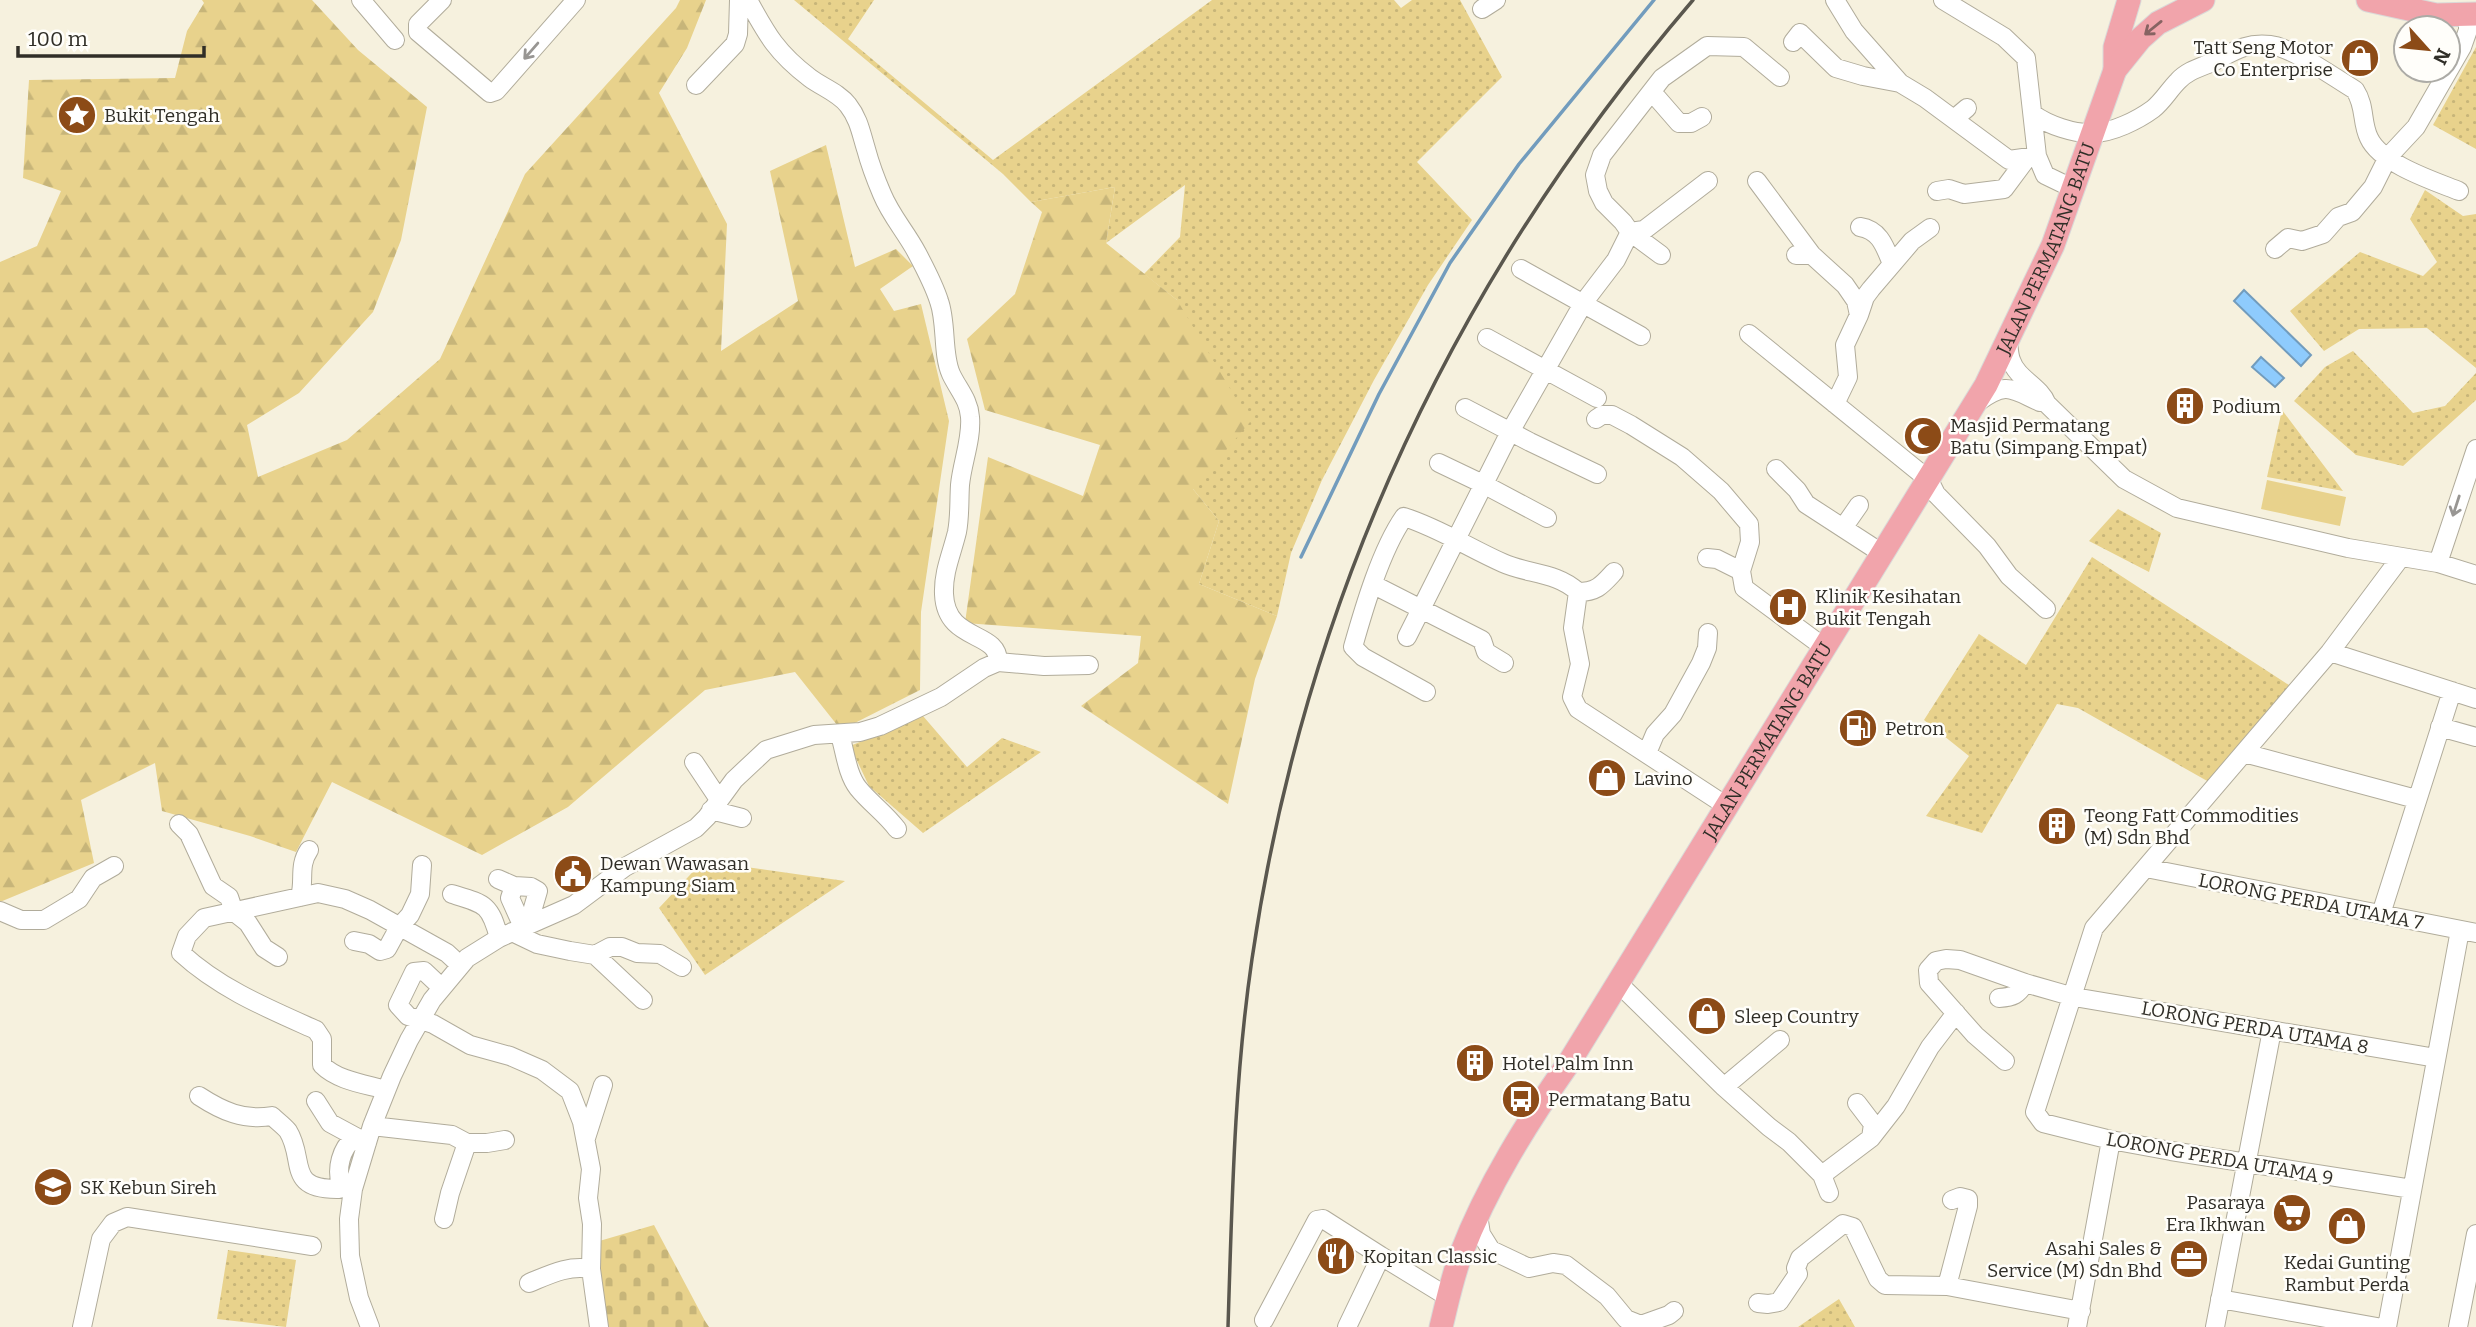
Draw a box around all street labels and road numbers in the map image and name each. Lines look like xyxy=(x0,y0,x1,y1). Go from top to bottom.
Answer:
street label: JALAN PERMATANG BATU xyxy=(1991,140,2100,359)
street label: JALAN PERMATANG BATU xyxy=(1698,638,1837,845)
street label: LORONG PERDA UTAMA 7 xyxy=(2197,868,2426,935)
street label: LORONG PERDA UTAMA 8 xyxy=(2140,996,2370,1059)
street label: LORONG PERDA UTAMA 9 xyxy=(2105,1127,2335,1190)

